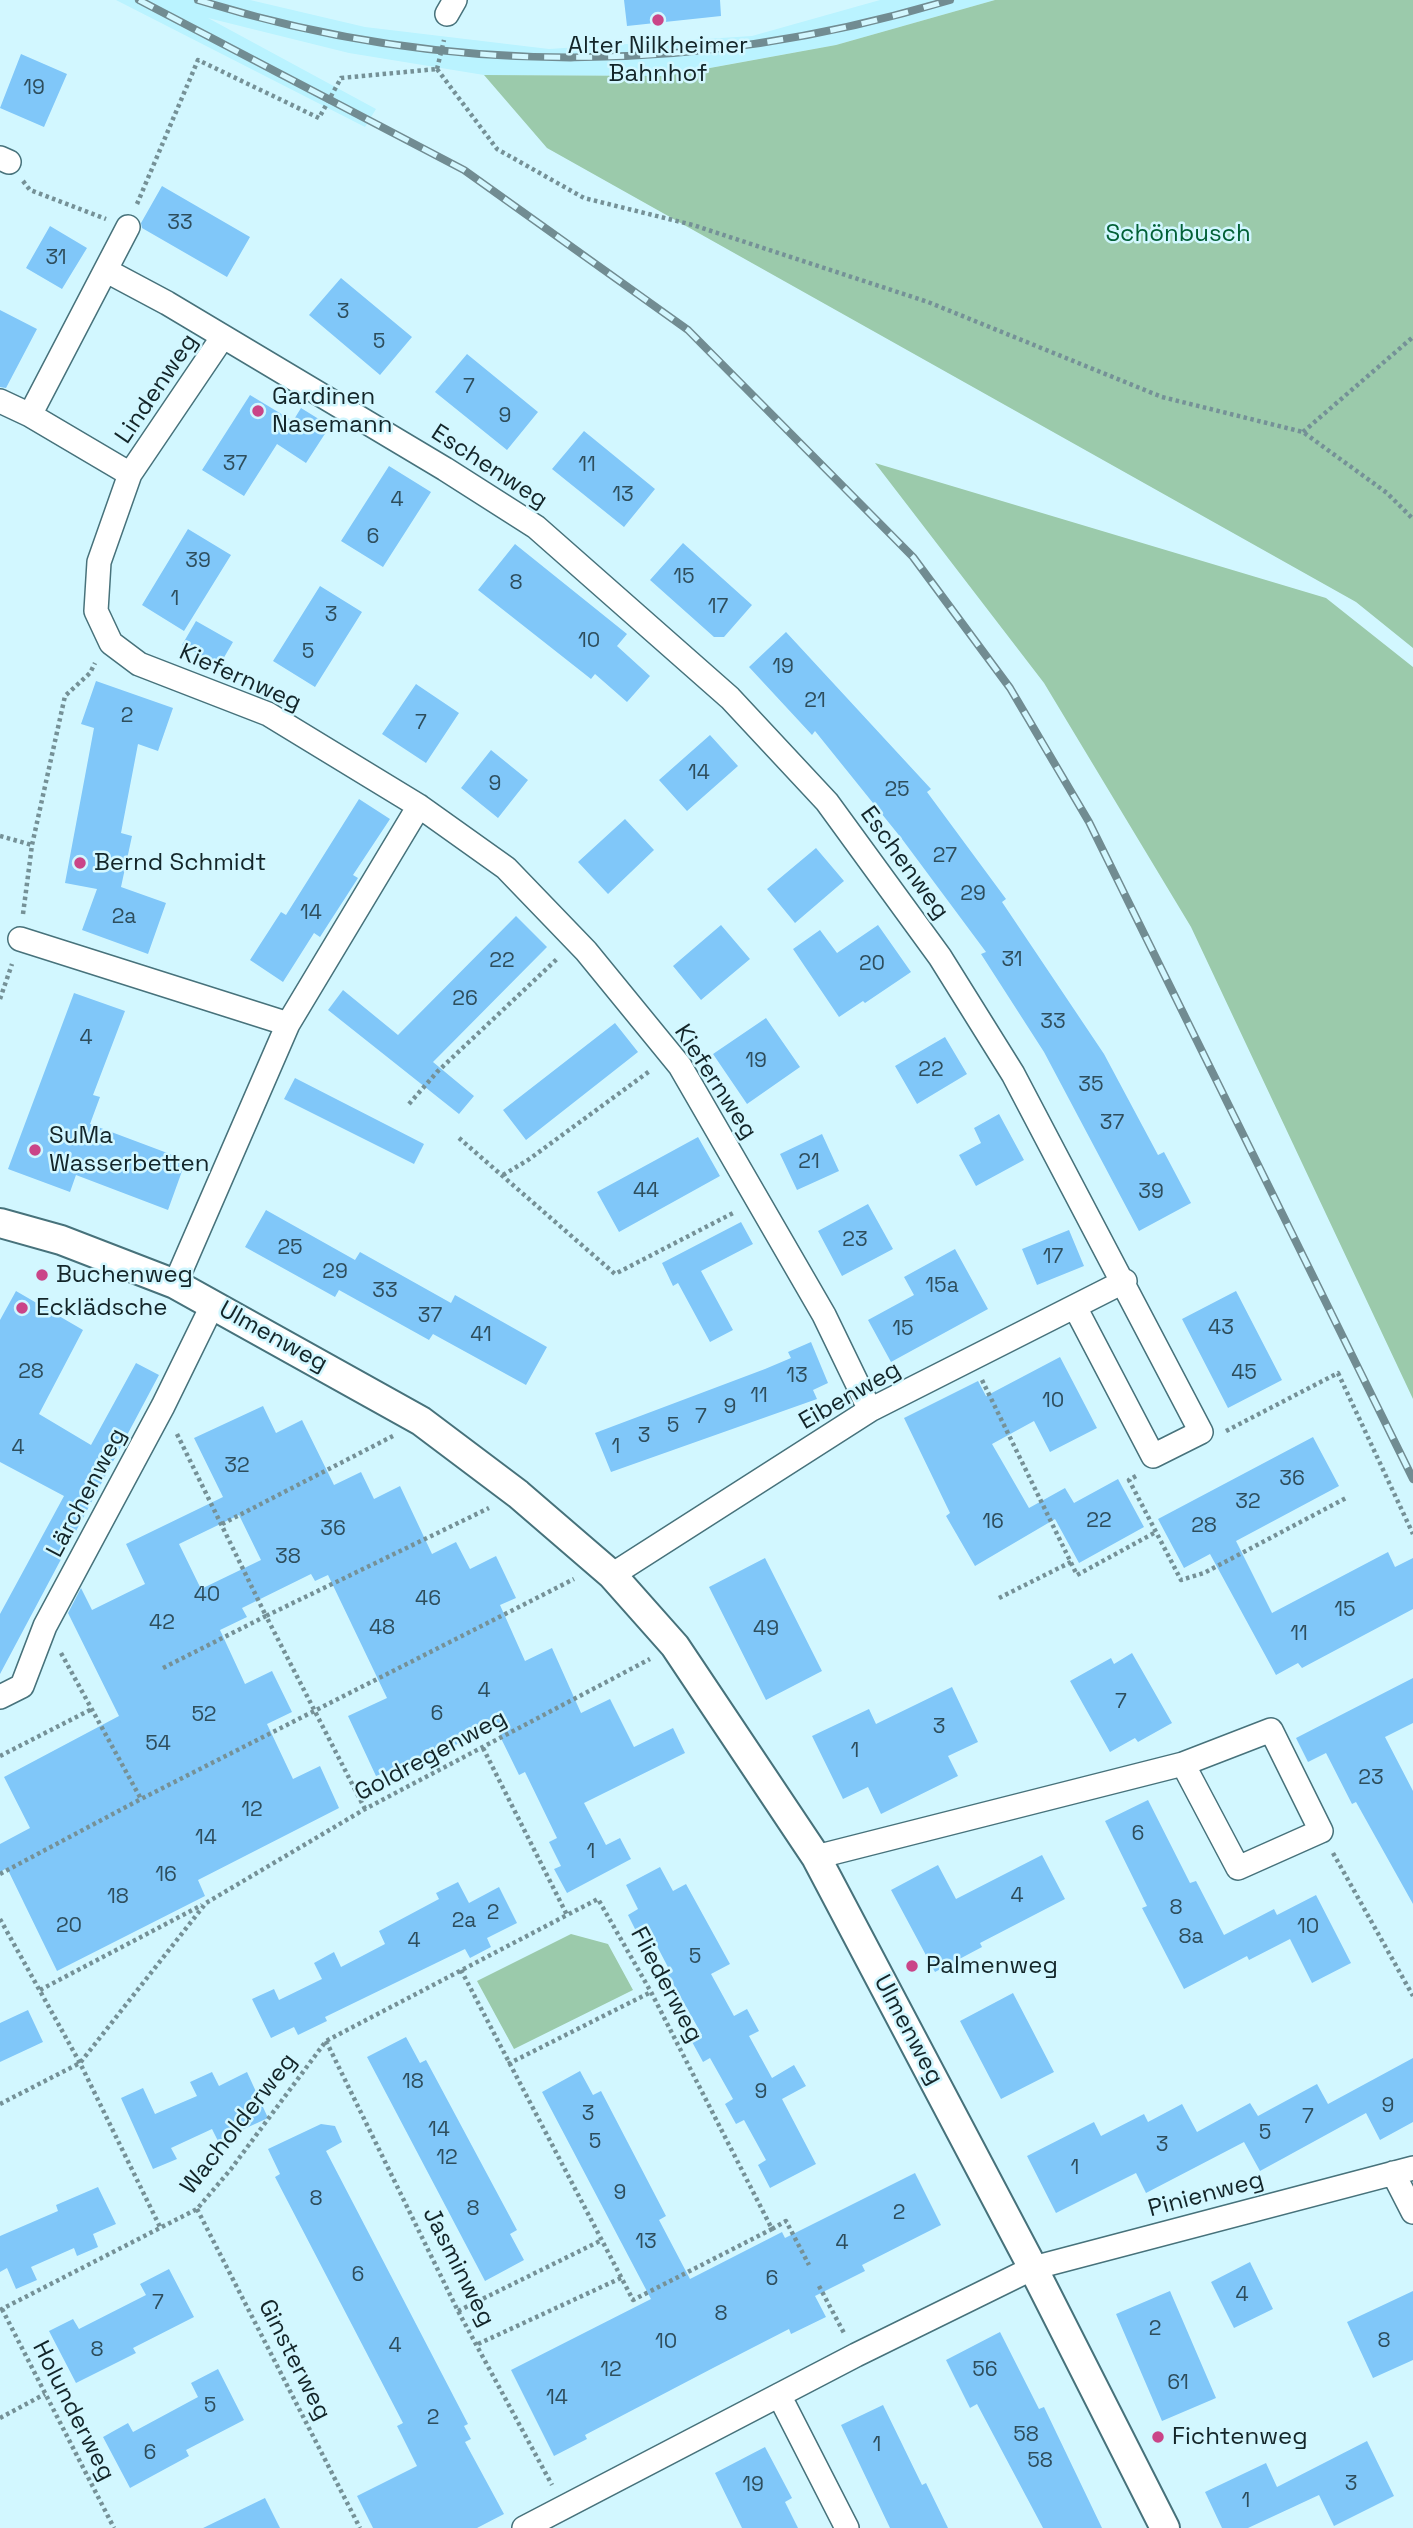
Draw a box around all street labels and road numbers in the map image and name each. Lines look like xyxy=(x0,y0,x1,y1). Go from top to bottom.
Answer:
street label: Lindenweg xyxy=(110,328,204,450)
street label: Eschenweg xyxy=(426,419,552,515)
street label: Kiefernweg xyxy=(174,638,306,718)
street label: Eschenweg xyxy=(853,801,955,925)
street label: Kiefernweg xyxy=(667,1019,763,1145)
street label: Ulmenweg xyxy=(214,1295,332,1379)
street label: Eibenweg xyxy=(794,1355,906,1437)
street label: Lärchenweg xyxy=(41,1424,133,1562)
street label: Goldregenweg xyxy=(350,1704,512,1808)
street label: Fliederweg xyxy=(624,1923,708,2047)
street label: Ulmenweg xyxy=(867,1970,949,2090)
street label: Wacholderweg xyxy=(175,2048,303,2200)
street label: Pinienweg xyxy=(1145,2166,1267,2224)
street label: Jasminweg xyxy=(416,2203,500,2331)
street label: Ginsterweg xyxy=(251,2295,337,2425)
street label: Holunderweg xyxy=(25,2336,121,2486)

